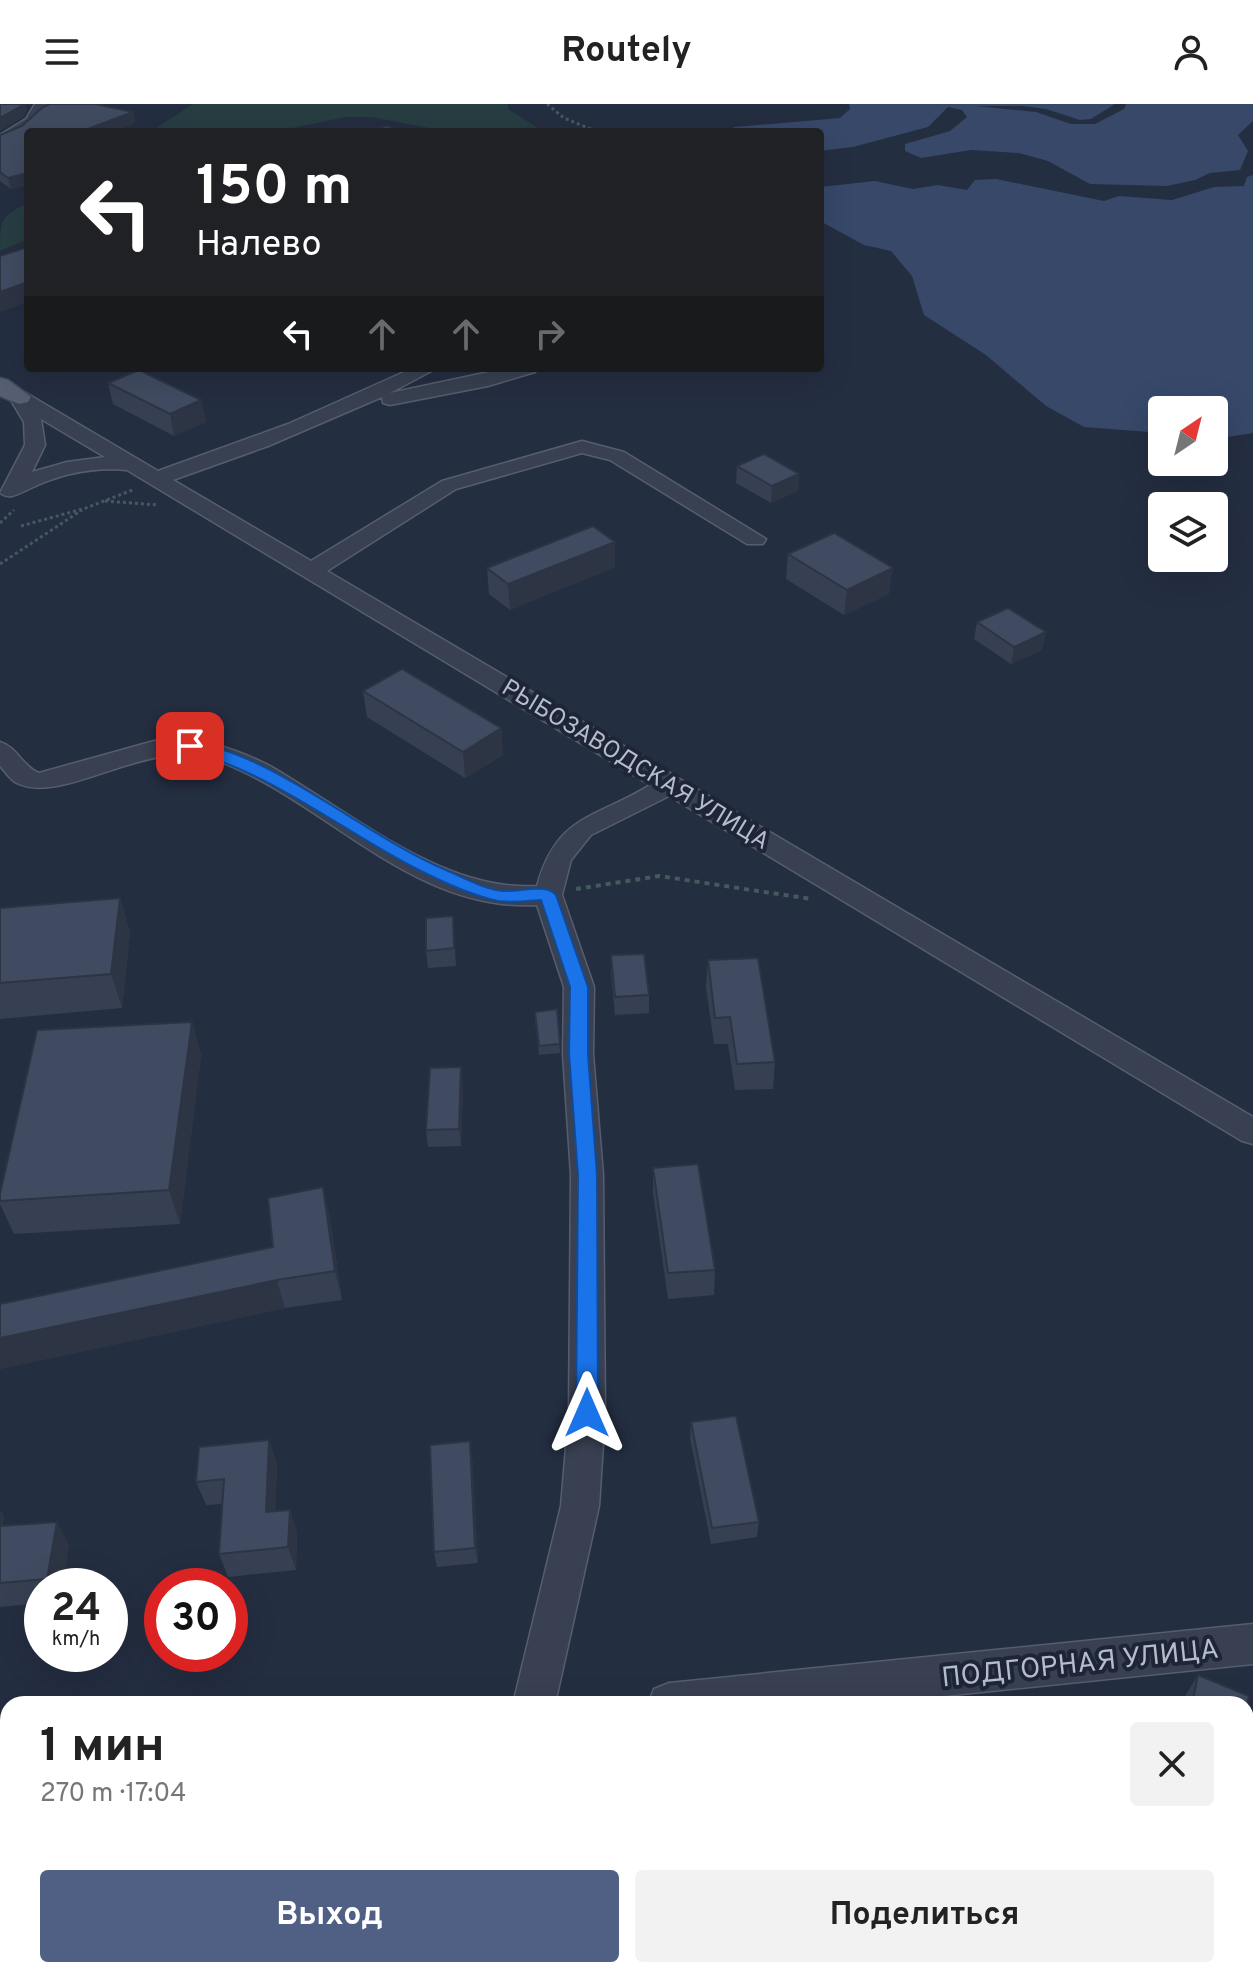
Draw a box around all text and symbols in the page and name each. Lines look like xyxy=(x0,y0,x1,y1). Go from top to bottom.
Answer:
text: Routely xyxy=(561,29,692,75)
icon: menu xyxy=(40,30,84,74)
icon: person xyxy=(1169,30,1213,74)
text: 150 m xyxy=(196,154,352,224)
icon: left xyxy=(64,160,168,264)
text: Налево xyxy=(196,223,322,269)
icon: left xyxy=(276,312,320,356)
icon: ahead xyxy=(360,312,404,356)
icon: ahead xyxy=(444,312,488,356)
icon: right xyxy=(528,312,572,356)
north arrow xyxy=(1148,396,1228,476)
map controls xyxy=(1148,396,1228,572)
button: layers xyxy=(1148,492,1228,572)
street label: РЫБОЗАВОДСКАЯ УЛИЦА xyxy=(496,674,774,858)
pin xyxy=(156,712,224,780)
icon: arrive xyxy=(168,724,212,768)
position arrow xyxy=(545,1371,629,1455)
speed limit sign: 30 xyxy=(144,1568,248,1672)
text: 24 xyxy=(51,1585,101,1635)
text: km/h xyxy=(52,1627,100,1653)
street label: ПОДГОРНАЯ УЛИЦА xyxy=(940,1633,1221,1697)
text: 1 мин xyxy=(40,1718,165,1778)
button: close xyxy=(1130,1722,1214,1806)
text: 270 m · 17:04 xyxy=(40,1778,186,1811)
button: Выход xyxy=(40,1870,619,1962)
button: Поделиться xyxy=(635,1870,1214,1962)

